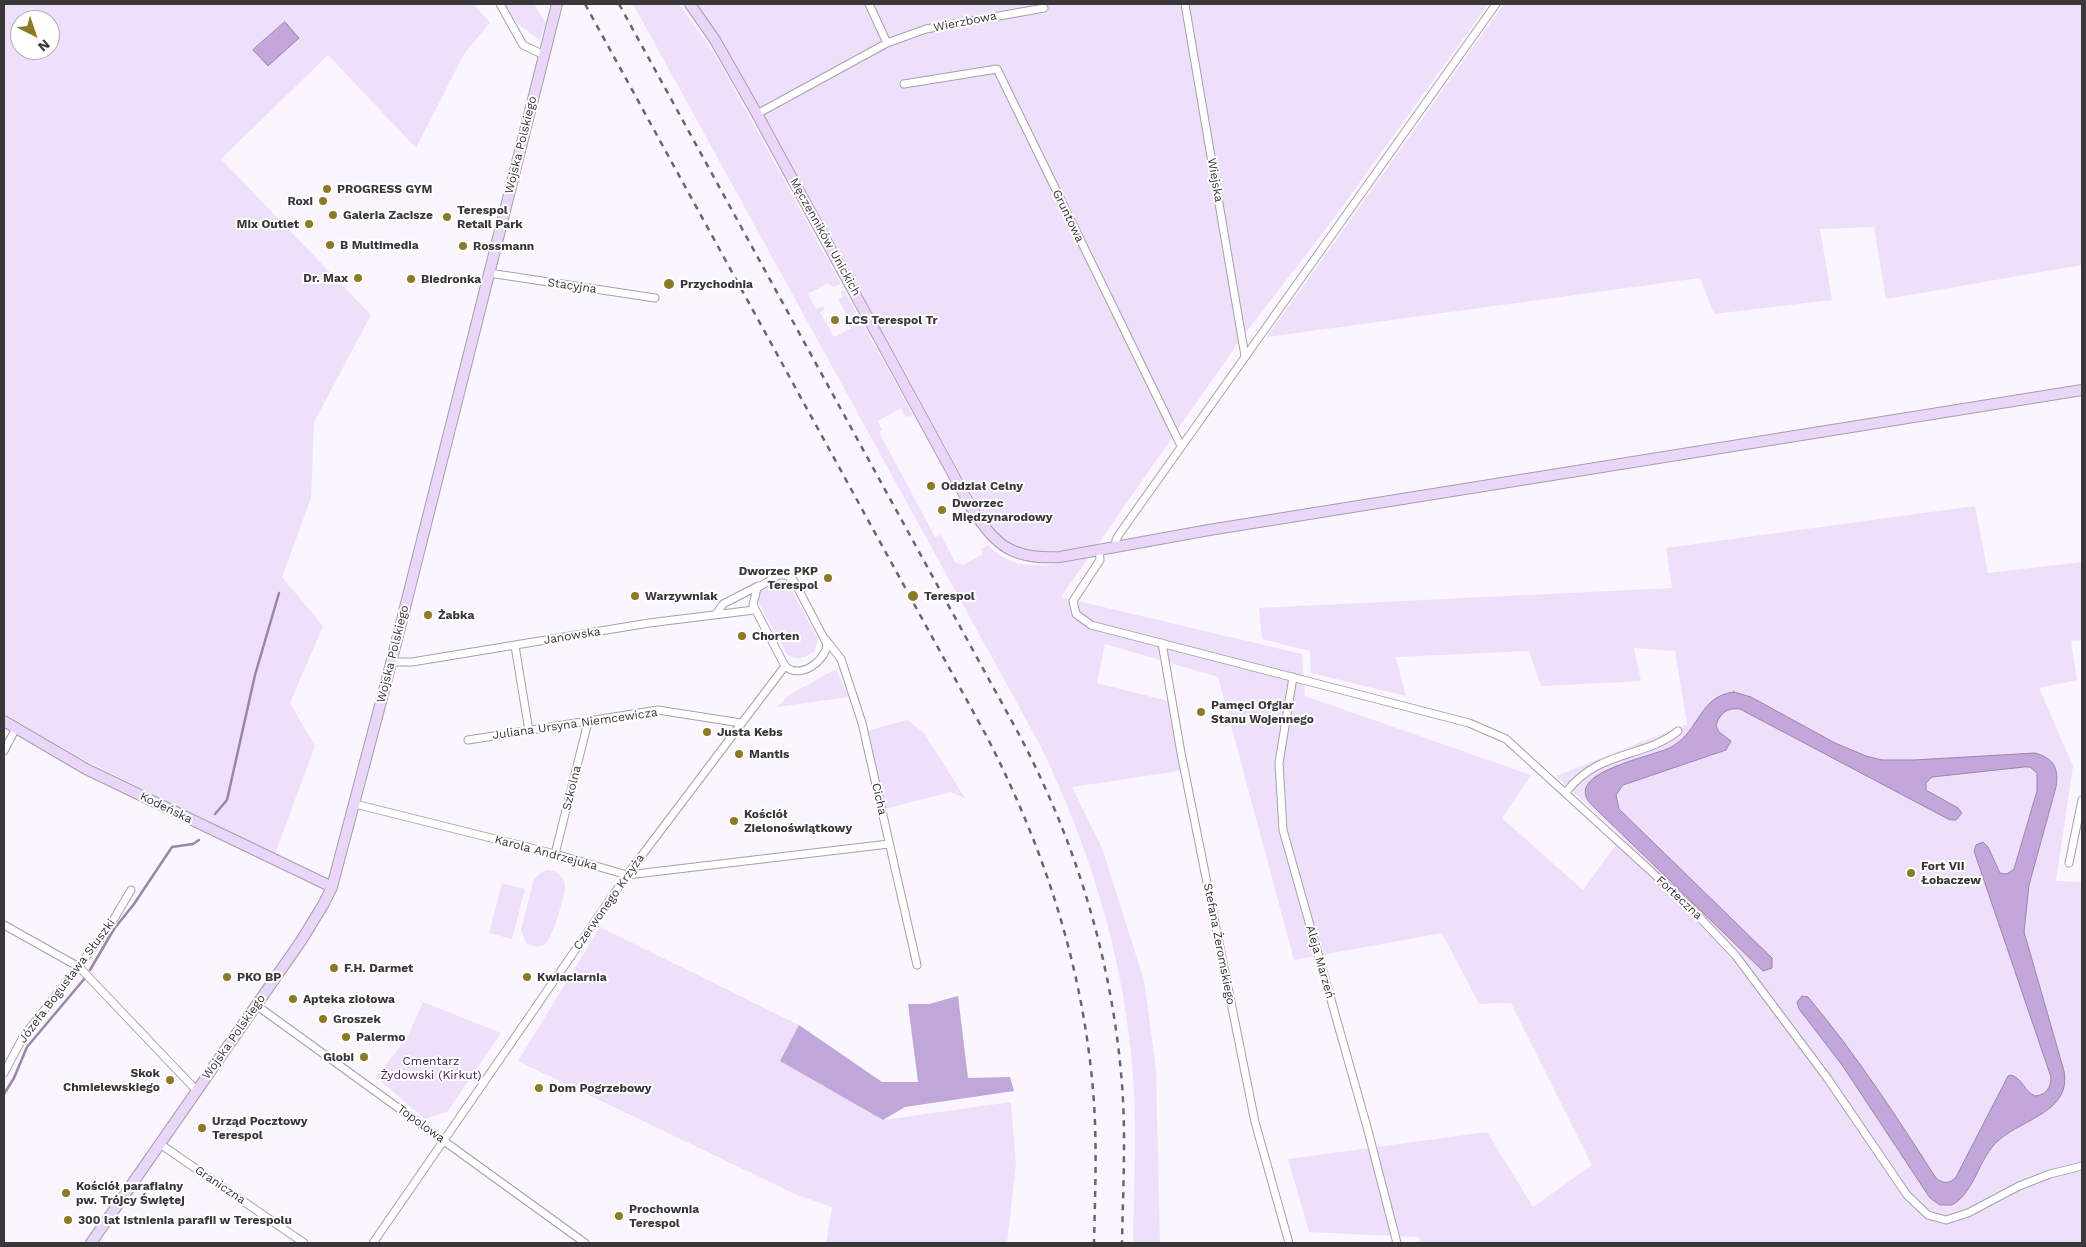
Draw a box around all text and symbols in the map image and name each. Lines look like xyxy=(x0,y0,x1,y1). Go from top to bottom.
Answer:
street label: Wierzbowa xyxy=(932,9,998,35)
north arrow xyxy=(10,10,60,60)
text: N xyxy=(35,36,53,55)
street label: Wojska Polskiego xyxy=(502,95,540,195)
street label: Wiejska xyxy=(1204,157,1226,203)
street label: Męczenników Unickich xyxy=(787,175,863,299)
place label: PROGRESS GYM xyxy=(337,182,432,196)
marker: PROGRESS GYM xyxy=(321,183,333,195)
street label: Gruntowa xyxy=(1049,187,1087,245)
place label: Roxi xyxy=(287,194,313,208)
marker: Roxi xyxy=(317,195,329,207)
place label: Terespol Retail Park xyxy=(457,203,523,231)
place label: Galeria Zacisze xyxy=(343,208,433,222)
marker: Galeria Zacisze xyxy=(327,209,339,221)
marker: Terespol Retail Park xyxy=(441,211,453,223)
place label: Mix Outlet xyxy=(237,217,299,231)
marker: Mix Outlet xyxy=(303,218,315,230)
place label: B Multimedia xyxy=(340,238,419,252)
marker: B Multimedia xyxy=(324,239,336,251)
place label: Rossmann xyxy=(473,239,534,253)
marker: Rossmann xyxy=(457,240,469,252)
place label: Dr. Max xyxy=(303,271,348,285)
marker: Dr. Max xyxy=(352,272,364,284)
place label: Biedronka xyxy=(421,272,481,286)
marker: Biedronka xyxy=(405,273,417,285)
street label: Stacyjna xyxy=(546,275,598,297)
marker: Przychodnia xyxy=(662,277,676,291)
place label: Przychodnia xyxy=(680,277,753,291)
place label: LCS Terespol Tr xyxy=(845,313,938,327)
marker: LCS Terespol Tr xyxy=(829,314,841,326)
place label: Oddział Celny xyxy=(941,479,1023,493)
marker: Oddział Celny xyxy=(925,480,937,492)
place label: Dworzec Międzynarodowy xyxy=(952,496,1053,524)
marker: Dworzec Międzynarodowy xyxy=(936,504,948,516)
place label: Dworzec PKP Terespol xyxy=(739,564,818,592)
marker: Dworzec PKP Terespol xyxy=(822,572,834,584)
place label: Warzywniak xyxy=(645,589,718,603)
marker: Terespol xyxy=(906,589,920,603)
place label: Terespol xyxy=(924,589,975,603)
marker: Warzywniak xyxy=(629,590,641,602)
street label: Wojska Polskiego xyxy=(374,604,412,704)
place label: Żabka xyxy=(438,608,474,622)
marker: Żabka xyxy=(422,609,434,621)
street label: Janowska xyxy=(542,624,602,648)
place label: Chorten xyxy=(752,629,799,643)
marker: Chorten xyxy=(736,630,748,642)
place label: Pamęci Ofgiar Stanu Wojennego xyxy=(1211,698,1314,726)
street label: Juliana Ursyna Niemcewicza xyxy=(492,705,658,743)
marker: Pamęci Ofgiar Stanu Wojennego xyxy=(1195,706,1207,718)
place label: Justa Kebs xyxy=(717,725,783,739)
marker: Justa Kebs xyxy=(701,726,713,738)
place label: Mantis xyxy=(749,747,789,761)
marker: Mantis xyxy=(733,748,745,760)
street label: Szkolna xyxy=(559,764,585,812)
street label: Cicha xyxy=(868,782,890,816)
street label: Kodeńska xyxy=(138,789,194,827)
place label: Kościół Zielonoświątkowy xyxy=(744,807,852,835)
marker: Kościół Zielonoświątkowy xyxy=(728,815,740,827)
street label: Karola Andrzejuka xyxy=(493,832,599,874)
street label: Czerwonego Krzyża xyxy=(570,851,648,953)
place label: Fort VII Łobaczew xyxy=(1921,859,1981,887)
marker: Fort VII Łobaczew xyxy=(1905,867,1917,879)
street label: Forteczna xyxy=(1653,873,1705,923)
street label: Stefana Żeromskiego xyxy=(1200,882,1238,1006)
street label: Józefa Bogusława Słuszki xyxy=(16,916,118,1046)
street label: Aleja Marzeń xyxy=(1303,924,1337,1000)
place label: F.H. Darmet xyxy=(344,961,413,975)
marker: F.H. Darmet xyxy=(328,962,340,974)
place label: PKO BP xyxy=(237,970,281,984)
place label: Kwiaciarnia xyxy=(537,970,607,984)
marker: PKO BP xyxy=(221,971,233,983)
marker: Kwiaciarnia xyxy=(521,971,533,983)
street label: Wojska Polskiego xyxy=(199,992,269,1082)
place label: Apteka ziołowa xyxy=(303,992,395,1006)
marker: Apteka ziołowa xyxy=(287,993,299,1005)
place label: Groszek xyxy=(333,1012,381,1026)
marker: Groszek xyxy=(317,1013,329,1025)
place label: Palermo xyxy=(356,1030,405,1044)
marker: Palermo xyxy=(340,1031,352,1043)
place label: Globi xyxy=(323,1050,354,1064)
marker: Globi xyxy=(358,1051,370,1063)
park label: Cmentarz Żydowski (Kirkut) xyxy=(380,1054,482,1082)
place label: Skok Chmielewskiego xyxy=(63,1066,160,1094)
marker: Skok Chmielewskiego xyxy=(164,1074,176,1086)
place label: Dom Pogrzebowy xyxy=(549,1081,652,1095)
marker: Dom Pogrzebowy xyxy=(533,1082,545,1094)
street label: Topolowa xyxy=(394,1102,448,1146)
place label: Urząd Pocztowy Terespol xyxy=(212,1114,308,1142)
marker: Urząd Pocztowy Terespol xyxy=(196,1122,208,1134)
street label: Graniczna xyxy=(192,1163,248,1207)
place label: Kościół parafialny pw. Trójcy Świętej xyxy=(76,1179,185,1207)
marker: Kościół parafialny pw. Trójcy Świętej xyxy=(60,1187,72,1199)
place label: Prochownia Terespol xyxy=(629,1202,699,1230)
marker: Prochownia Terespol xyxy=(613,1210,625,1222)
place label: 300 lat istnienia parafii w Terespolu xyxy=(78,1213,292,1227)
marker: 300 lat istnienia parafii w Terespolu xyxy=(62,1214,74,1226)

